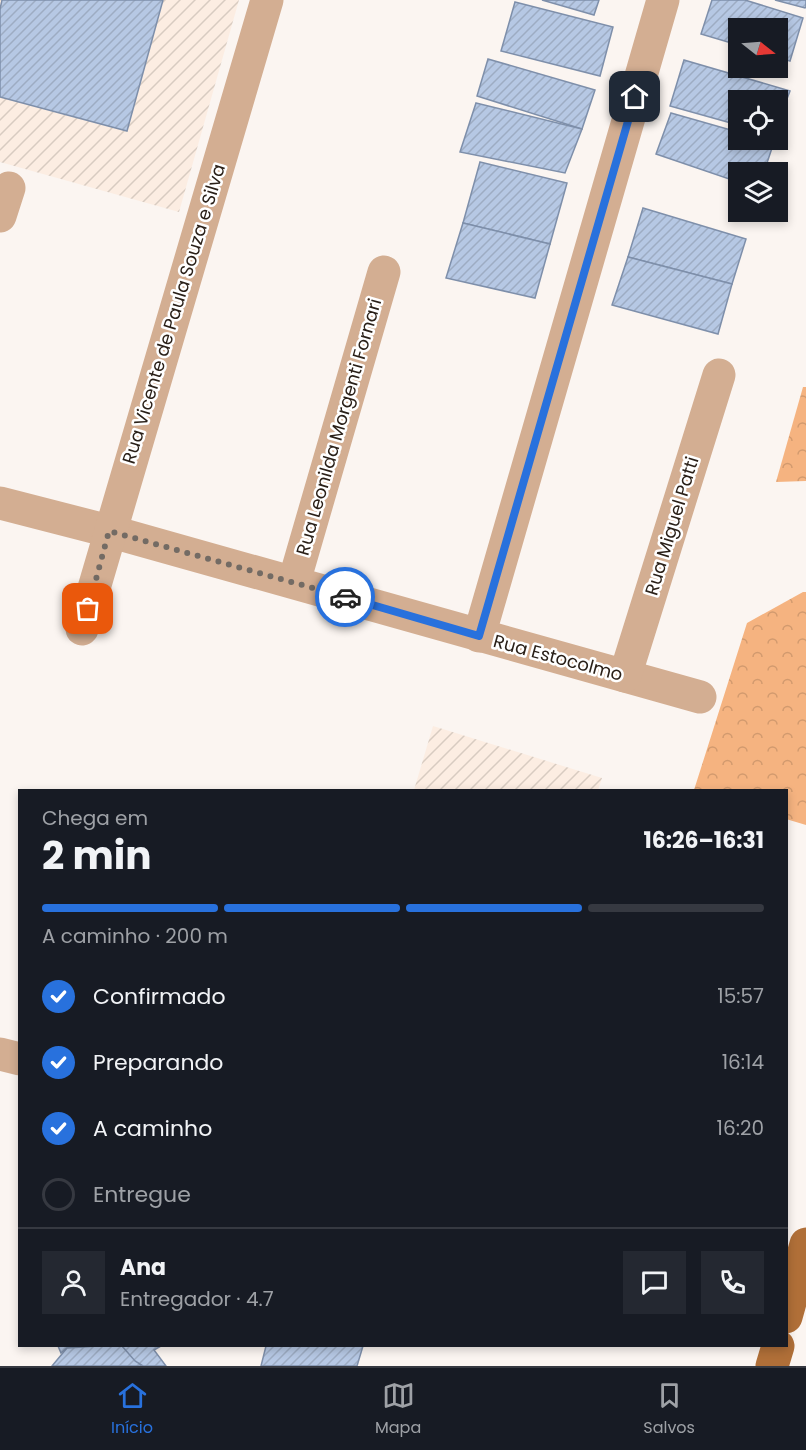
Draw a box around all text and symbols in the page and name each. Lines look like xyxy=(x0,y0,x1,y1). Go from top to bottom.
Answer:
north arrow xyxy=(728,18,788,78)
map controls xyxy=(728,18,788,222)
pin xyxy=(609,71,660,122)
icon: home xyxy=(618,80,651,113)
button: locate xyxy=(728,90,788,150)
street label: Rua Vicente de Paula Souza e Silva xyxy=(116,161,231,467)
button: layers xyxy=(728,162,788,222)
street label: Rua Leonilda Morgenti Fornari xyxy=(290,296,387,558)
street label: Rua Miguel Patti xyxy=(639,454,704,598)
courier xyxy=(315,567,375,627)
icon: car xyxy=(329,581,362,614)
pin xyxy=(62,583,113,634)
icon: bag xyxy=(71,592,104,625)
street label: Rua Estocolmo xyxy=(491,628,626,687)
text: Chega em xyxy=(42,804,148,832)
text: 16:26–16:31 xyxy=(643,825,764,856)
text: 2 min xyxy=(42,828,152,883)
text: A caminho · 200 m xyxy=(42,922,228,950)
icon: check xyxy=(42,980,75,1013)
text: Confirmado xyxy=(93,981,226,1012)
text: 15:57 xyxy=(717,982,764,1010)
icon: check xyxy=(42,1046,75,1079)
text: Preparando xyxy=(93,1047,223,1078)
text: 16:14 xyxy=(722,1048,764,1076)
icon: check xyxy=(42,1112,75,1145)
text: A caminho xyxy=(93,1113,212,1144)
text: 16:20 xyxy=(717,1114,764,1142)
text: Entregue xyxy=(93,1179,191,1210)
button: person xyxy=(42,1251,105,1314)
button: chat xyxy=(623,1251,686,1314)
button: phone xyxy=(701,1251,764,1314)
text: Ana xyxy=(120,1252,166,1283)
text: Entregador · 4.7 xyxy=(120,1285,274,1313)
tab: Início xyxy=(111,1379,153,1440)
tab: Mapa xyxy=(375,1379,421,1440)
tab: Salvos xyxy=(643,1379,695,1440)

